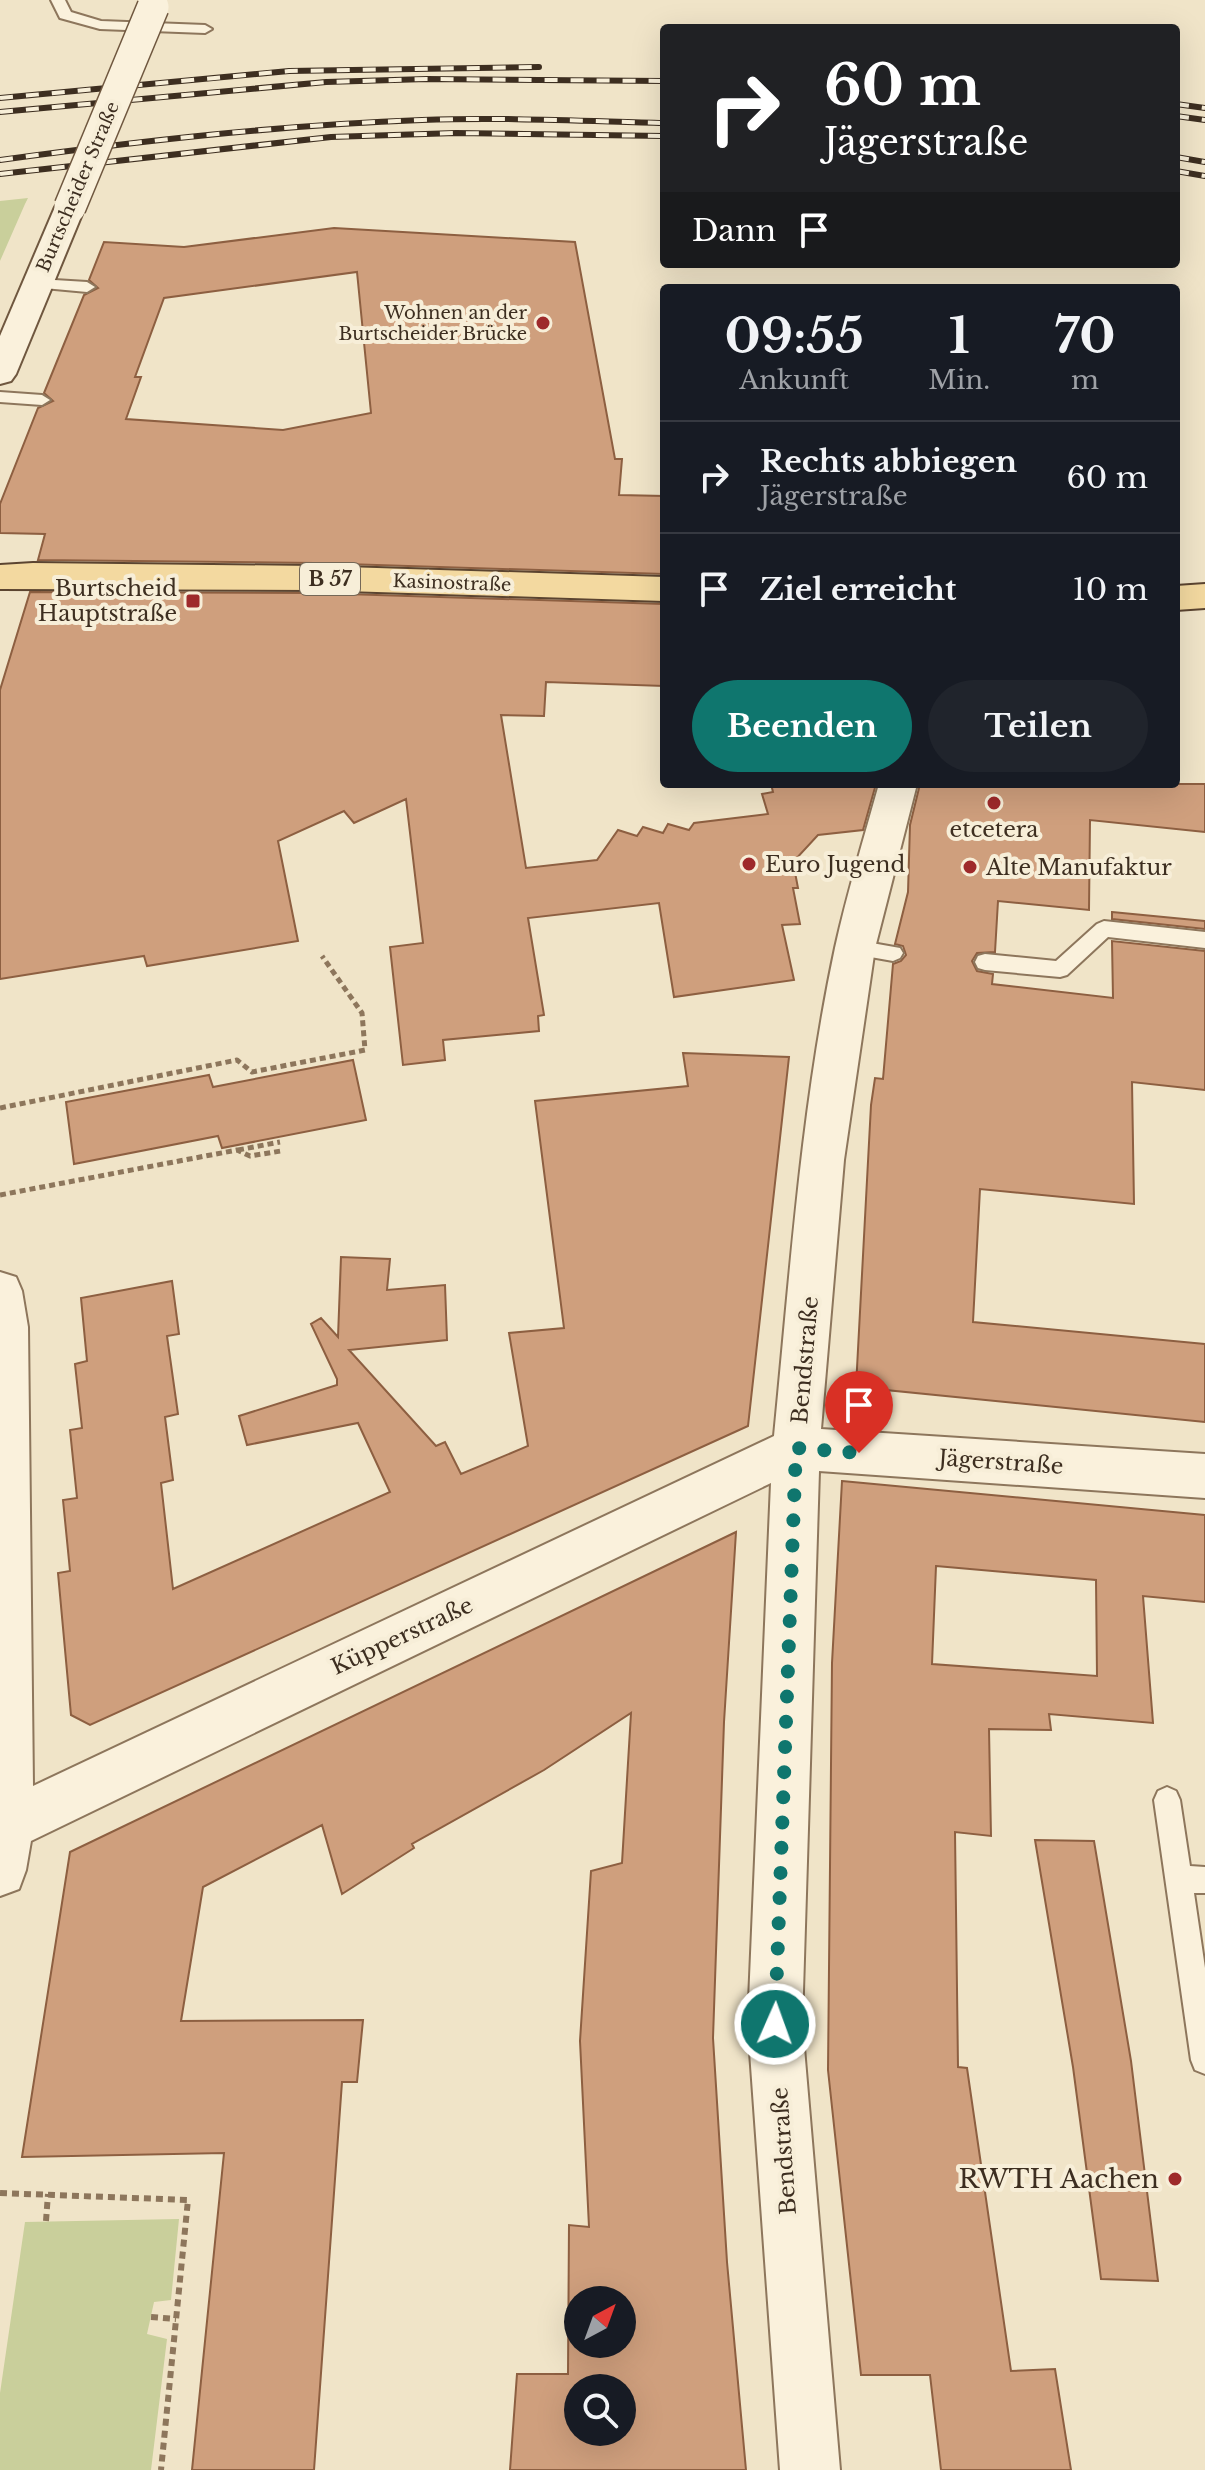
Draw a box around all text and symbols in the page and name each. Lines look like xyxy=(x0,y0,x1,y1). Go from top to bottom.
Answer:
text: 60 m xyxy=(824,51,981,120)
icon: right xyxy=(692,56,796,160)
street label: Burtscheider Straße xyxy=(32,98,124,276)
text: Jägerstraße xyxy=(824,120,1028,165)
icon: arrive xyxy=(792,208,836,252)
text: Dann xyxy=(692,212,776,249)
place label: Wohnen an der Burtscheider Brücke xyxy=(339,302,527,345)
text: 09:55 xyxy=(724,306,864,366)
text: 1 xyxy=(949,306,970,366)
text: 70 xyxy=(1055,306,1116,366)
marker: Wohnen an der Burtscheider Brücke xyxy=(534,314,552,332)
text: Ankunft xyxy=(739,364,849,396)
text: Min. xyxy=(928,364,990,396)
text: m xyxy=(1071,364,1099,396)
text: Rechts abbiegen xyxy=(760,443,1017,480)
icon: right xyxy=(692,455,736,499)
text: 60 m xyxy=(1066,459,1148,496)
text: Jägerstraße xyxy=(760,480,908,512)
road number: B 57 xyxy=(300,563,360,595)
icon: arrive xyxy=(692,567,736,611)
street label: Kasinostraße xyxy=(392,570,512,596)
text: Ziel erreicht xyxy=(760,571,956,608)
text: 10 m xyxy=(1072,571,1148,608)
place label: Burtscheid Hauptstraße xyxy=(38,575,177,627)
marker: Burtscheid Hauptstraße xyxy=(184,592,202,610)
button: Beenden xyxy=(692,680,912,772)
button: Teilen xyxy=(928,680,1148,772)
marker: etcetera xyxy=(985,794,1003,812)
place label: etcetera xyxy=(950,816,1039,843)
place label: Euro Jugend xyxy=(765,851,905,878)
place label: Alte Manufaktur xyxy=(985,854,1172,881)
marker: Euro Jugend xyxy=(740,855,758,873)
marker: Alte Manufaktur xyxy=(961,858,979,876)
street label: Bendstraße xyxy=(786,1295,824,1425)
pin xyxy=(825,1371,893,1453)
icon: arrive xyxy=(837,1383,881,1427)
street label: Jägerstraße xyxy=(935,1444,1064,1480)
street label: Küpperstraße xyxy=(327,1591,477,1681)
position arrow xyxy=(733,1982,817,2066)
street label: Bendstraße xyxy=(766,2086,802,2216)
place label: RWTH Aachen xyxy=(959,2163,1159,2195)
marker: RWTH Aachen xyxy=(1166,2170,1184,2188)
north arrow xyxy=(564,2286,636,2358)
map controls xyxy=(564,2286,636,2446)
button: search xyxy=(564,2374,636,2446)

